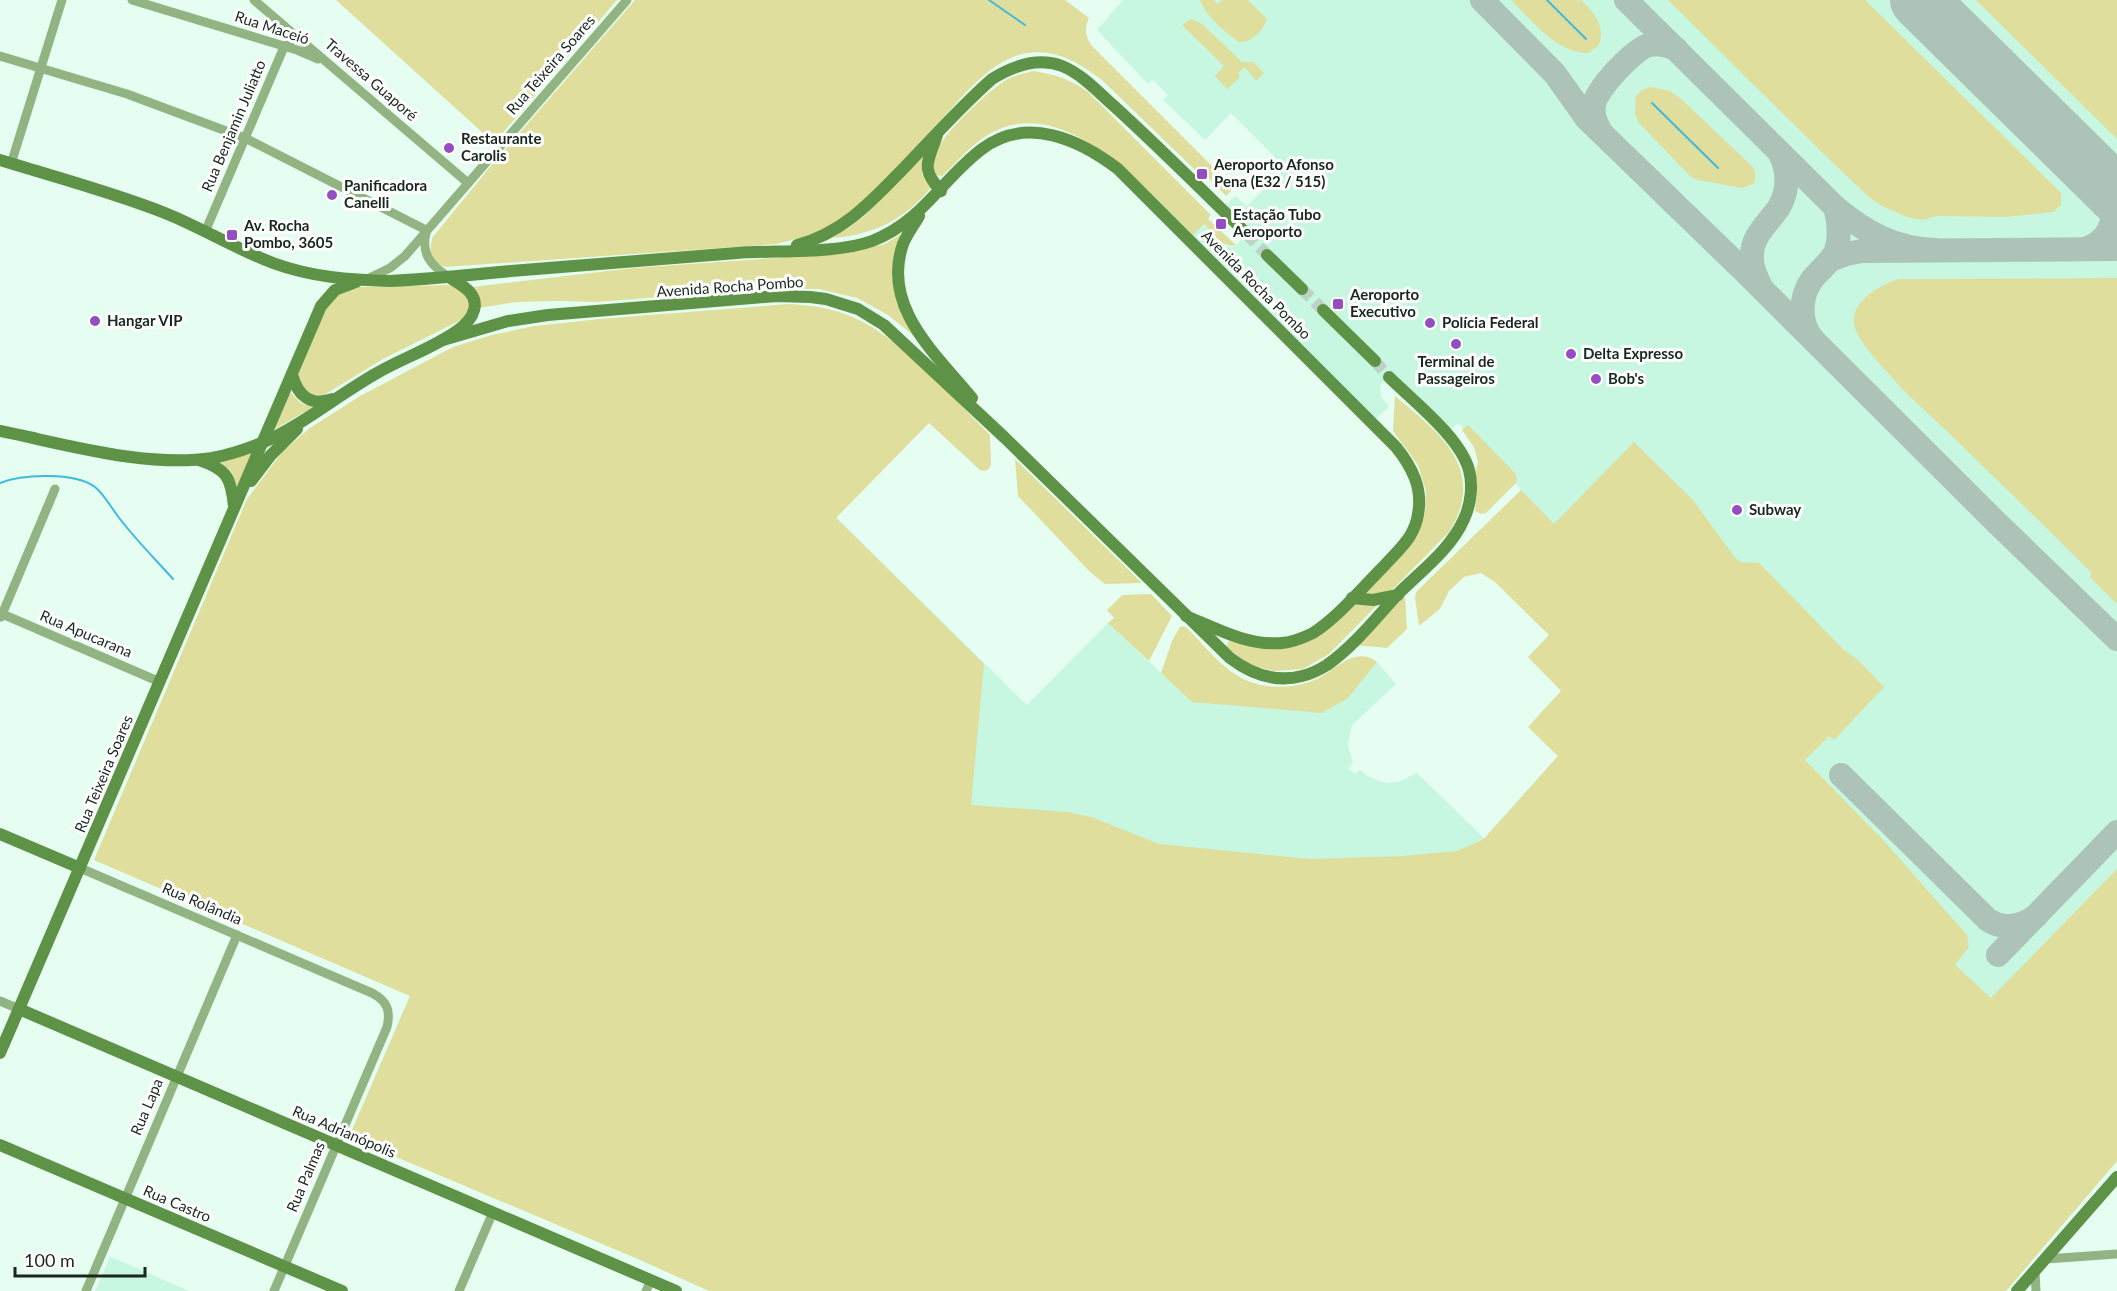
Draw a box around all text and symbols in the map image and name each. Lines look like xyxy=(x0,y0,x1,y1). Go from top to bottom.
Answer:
street label: Rua Maceió xyxy=(233,7,312,48)
street label: Rua Teixeira Soares xyxy=(502,11,598,118)
street label: Travessa Guaporé xyxy=(322,34,421,124)
street label: Rua Benjamin Juliatto xyxy=(197,57,269,194)
place label: Restaurante Carolis xyxy=(461,129,541,164)
marker: Restaurante Carolis xyxy=(442,141,456,155)
place label: Aeroporto Afonso Pena (E32 / 515) xyxy=(1213,155,1334,190)
marker: Aeroporto Afonso Pena (E32 / 515) xyxy=(1195,167,1209,181)
place label: Panificadora Canelli xyxy=(344,176,427,211)
marker: Panificadora Canelli xyxy=(325,188,339,202)
place label: Estação Tubo Aeroporto xyxy=(1232,205,1322,240)
place label: Av. Rocha Pombo, 3605 xyxy=(243,216,333,251)
marker: Estação Tubo Aeroporto xyxy=(1214,217,1228,231)
street label: Avenida Rocha Pombo xyxy=(1198,226,1315,343)
marker: Av. Rocha Pombo, 3605 xyxy=(225,228,239,242)
street label: Avenida Rocha Pombo xyxy=(656,272,804,300)
place label: Aeroporto Executivo xyxy=(1349,285,1419,320)
marker: Aeroporto Executivo xyxy=(1331,297,1345,311)
place label: Hangar VIP xyxy=(107,311,182,329)
place label: Polícia Federal xyxy=(1442,313,1539,331)
marker: Hangar VIP xyxy=(88,314,102,328)
marker: Polícia Federal xyxy=(1423,316,1437,330)
marker: Terminal de Passageiros xyxy=(1449,337,1463,351)
place label: Delta Expresso xyxy=(1583,344,1683,362)
marker: Delta Expresso xyxy=(1564,347,1578,361)
place label: Terminal de Passageiros xyxy=(1417,352,1495,387)
place label: Bob's xyxy=(1608,369,1645,387)
marker: Bob's xyxy=(1589,372,1603,386)
place label: Subway xyxy=(1749,500,1801,518)
marker: Subway xyxy=(1730,503,1744,517)
street label: Rua Apucarana xyxy=(38,606,135,661)
street label: Rua Teixeira Soares xyxy=(70,712,136,835)
street label: Rua Rolândia xyxy=(160,878,245,928)
street label: Rua Lapa xyxy=(126,1076,166,1138)
street label: Rua Adrianópolis xyxy=(290,1101,399,1161)
street label: Rua Palmas xyxy=(282,1139,328,1215)
street label: Rua Castro xyxy=(141,1181,214,1225)
scale bar xyxy=(15,1240,146,1278)
text: 100 m xyxy=(24,1249,75,1271)

